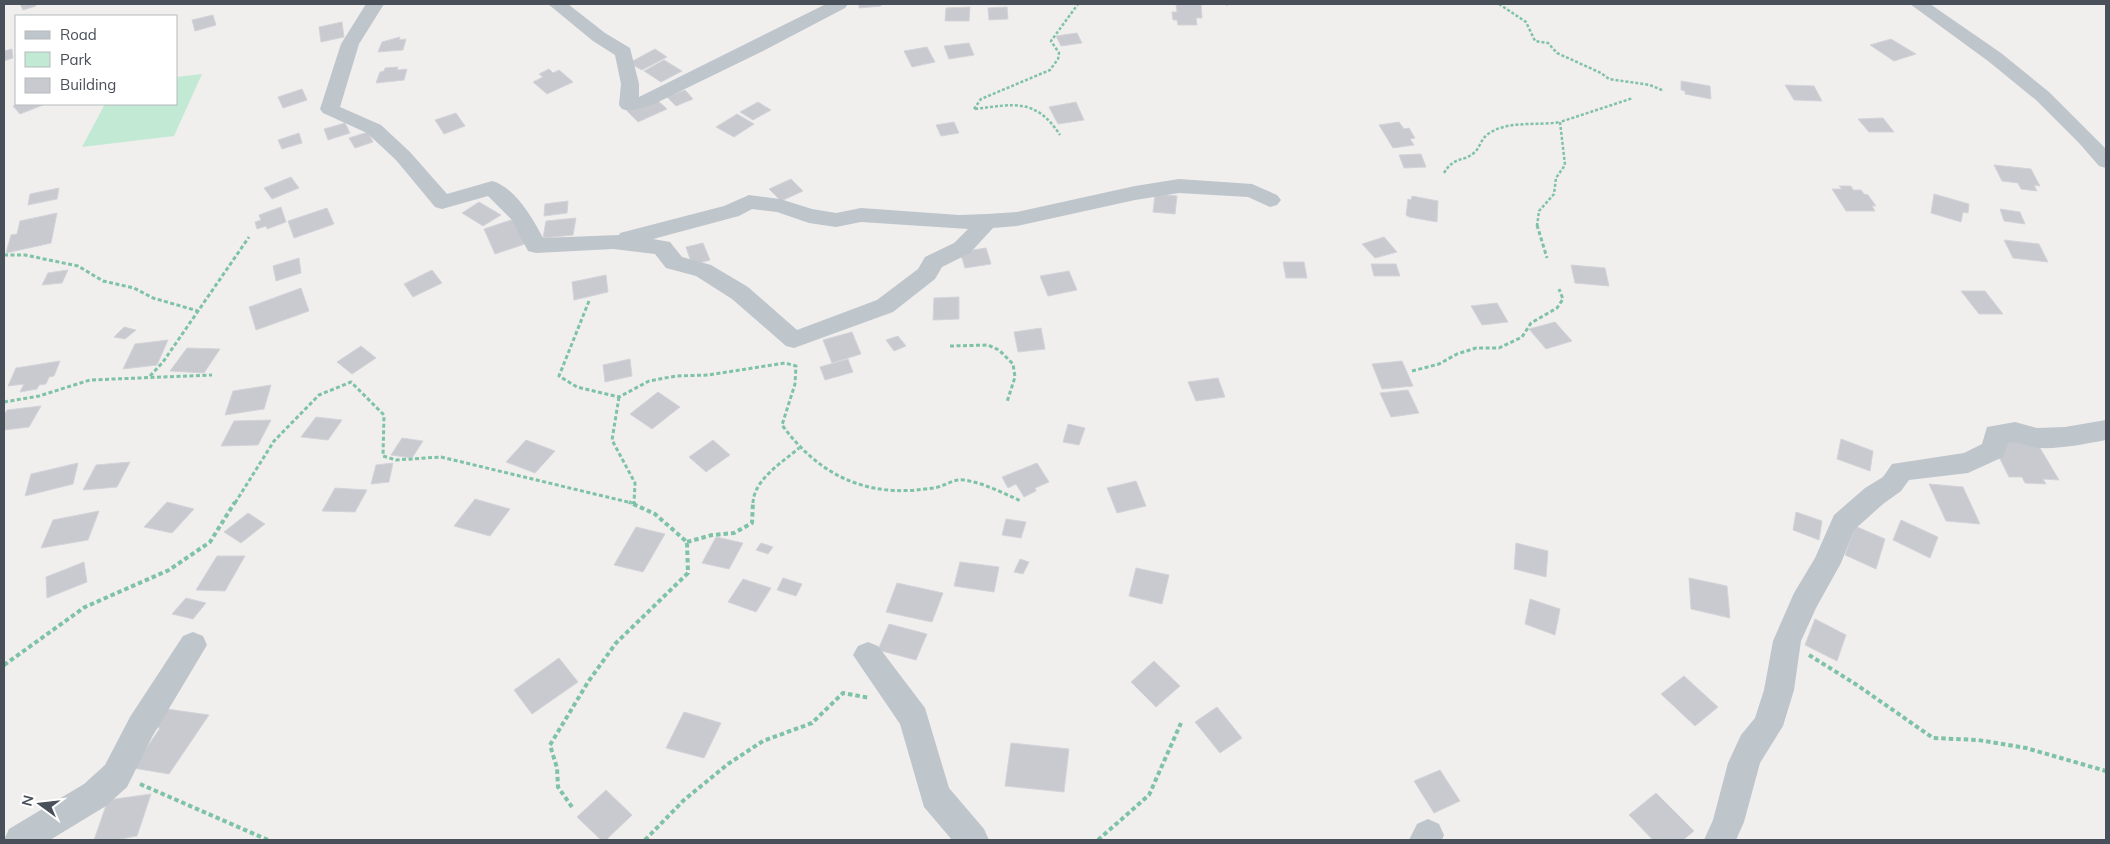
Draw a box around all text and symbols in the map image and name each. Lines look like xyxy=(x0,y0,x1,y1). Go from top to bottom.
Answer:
legend xyxy=(15,15,178,105)
text: Road xyxy=(60,25,97,44)
text: Park xyxy=(60,50,92,69)
text: Building xyxy=(60,75,116,94)
north arrow xyxy=(15,779,65,829)
text: N xyxy=(17,793,38,808)

